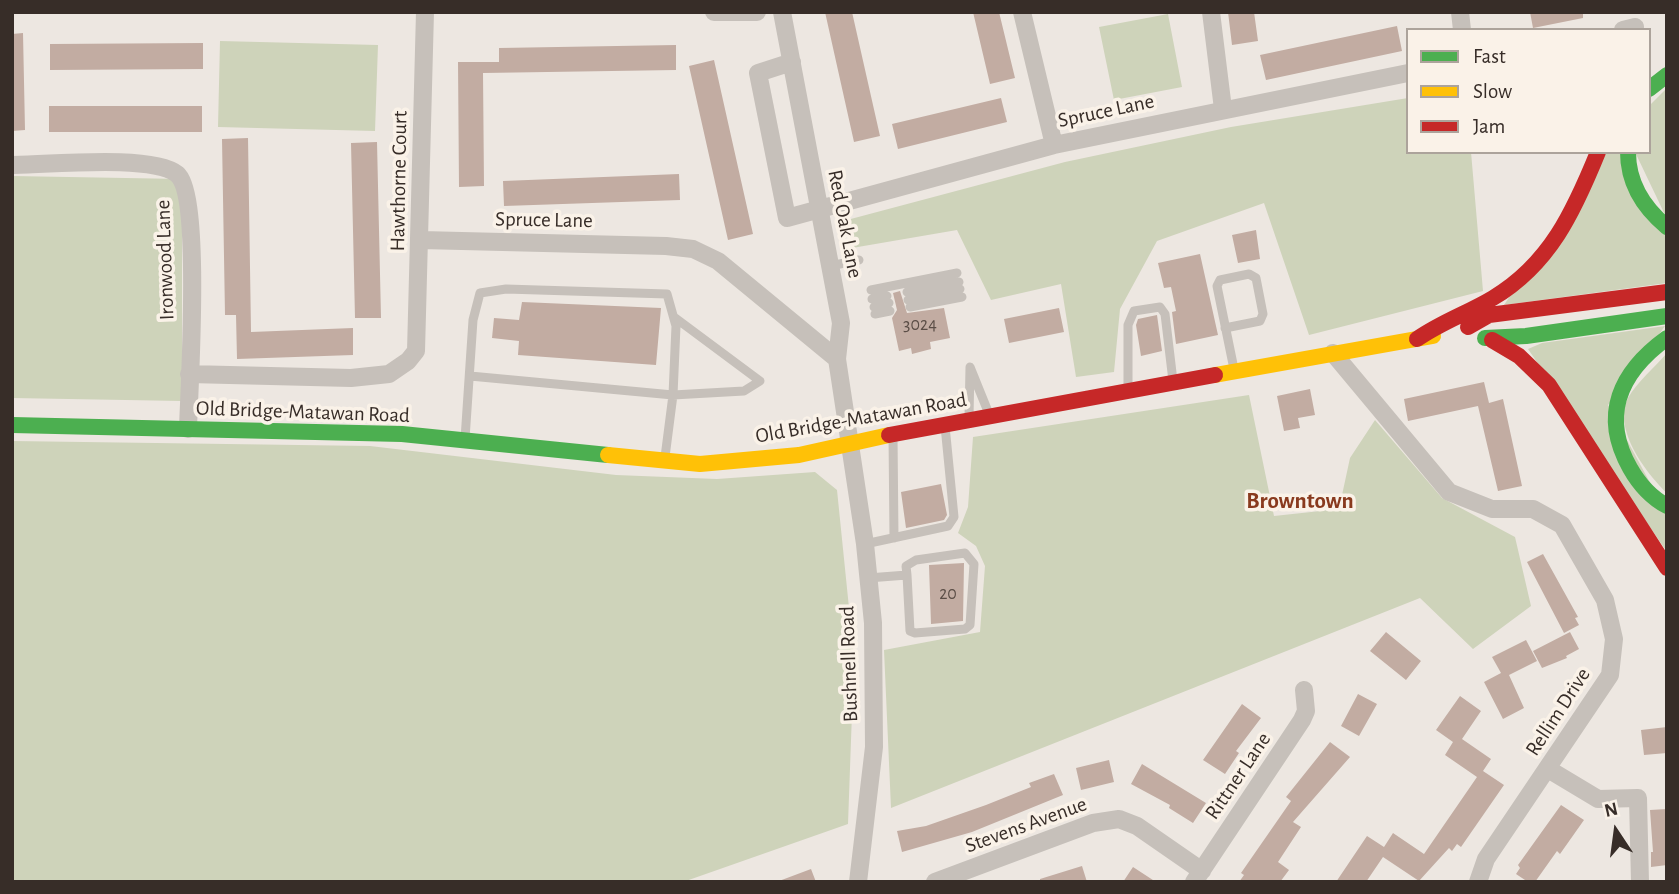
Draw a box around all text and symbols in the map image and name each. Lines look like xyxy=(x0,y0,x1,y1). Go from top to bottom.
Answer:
legend xyxy=(1406,28,1651,154)
text: Fast xyxy=(1473,46,1506,67)
text: Slow xyxy=(1473,81,1512,102)
street label: Spruce Lane xyxy=(1056,89,1156,133)
street label: Hawthorne Court xyxy=(385,110,413,252)
text: Jam xyxy=(1473,116,1505,137)
street label: Red Oak Lane xyxy=(822,168,868,280)
street label: Ironwood Lane xyxy=(150,199,180,321)
street label: Spruce Lane xyxy=(495,207,593,233)
house number: 3024 xyxy=(903,314,937,336)
street label: Old Bridge-Matawan Road xyxy=(753,387,969,449)
street label: Old Bridge-Matawan Road xyxy=(196,396,410,428)
district label: Browntown xyxy=(1246,487,1354,515)
house number: 20 xyxy=(939,583,957,605)
street label: Bushnell Road xyxy=(834,605,864,723)
street label: Rellim Drive xyxy=(1520,663,1596,761)
street label: Rittner Lane xyxy=(1200,728,1276,824)
street label: Stevens Avenue xyxy=(962,791,1090,859)
north arrow xyxy=(1581,796,1651,866)
text: N xyxy=(1603,799,1620,821)

